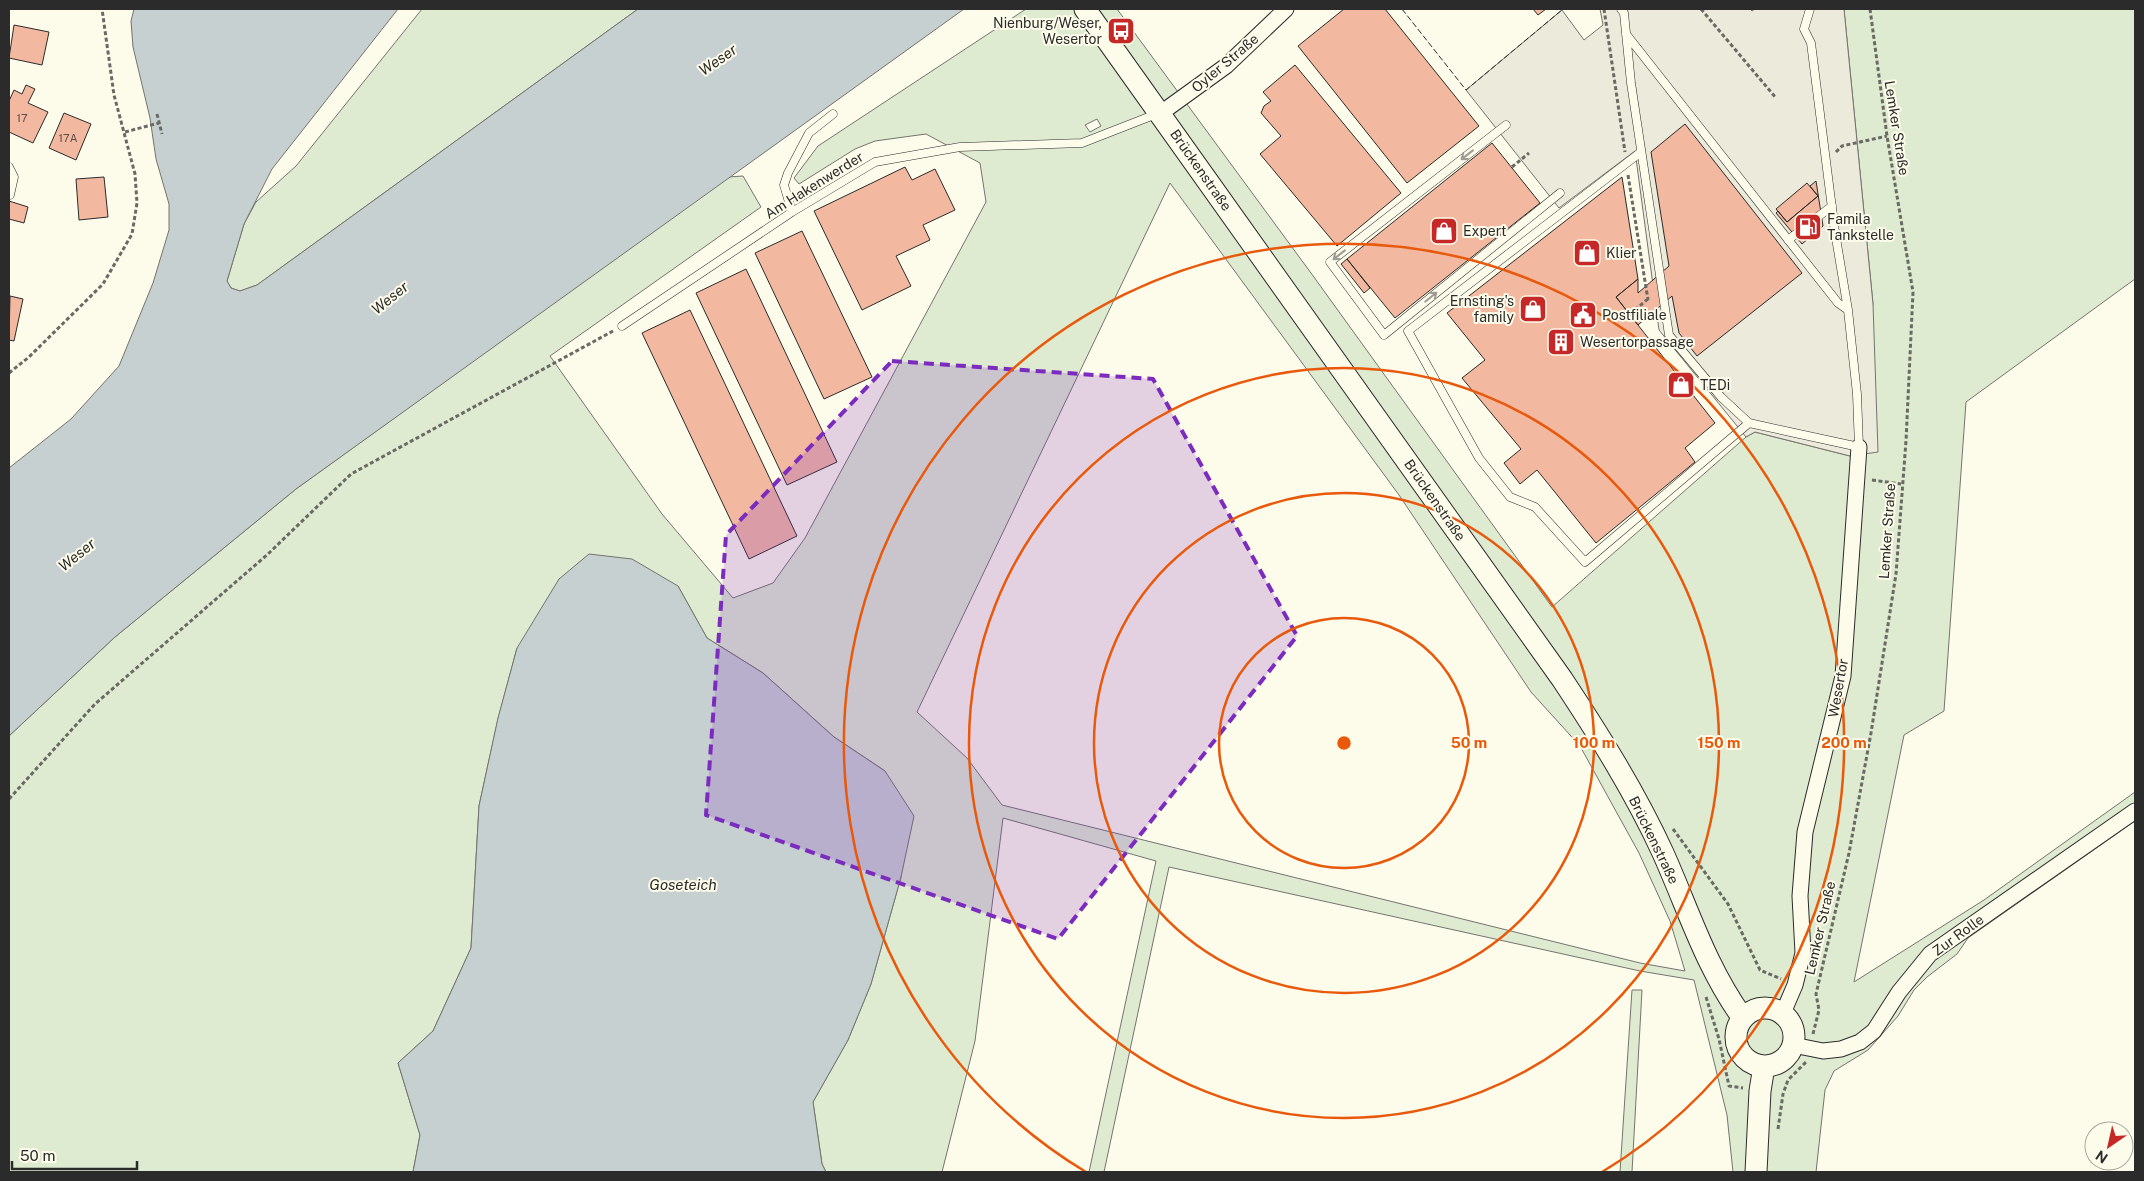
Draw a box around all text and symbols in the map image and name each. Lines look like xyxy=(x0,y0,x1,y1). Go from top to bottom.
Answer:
place label: Nienburg/Weser, Wesertor xyxy=(993,15,1102,47)
bus stop icon: Nienburg/Weser, Wesertor xyxy=(1106,16,1136,46)
street label: Oyler Straße xyxy=(1188,30,1262,96)
water label: Weser xyxy=(696,40,740,79)
street label: Lemker Straße xyxy=(1882,79,1912,177)
house number: 17 xyxy=(16,112,28,124)
street label: Brückenstraße xyxy=(1167,126,1235,214)
house number: 17A xyxy=(59,132,78,144)
street label: Am Hakenwerder xyxy=(762,148,866,222)
one-way arrow xyxy=(1460,150,1474,160)
place label: Famila Tankstelle xyxy=(1827,211,1894,243)
fuel station icon: Famila Tankstelle xyxy=(1793,212,1823,242)
shop icon: Expert xyxy=(1429,216,1459,246)
place label: Expert xyxy=(1463,223,1506,239)
shop icon: Klier xyxy=(1572,238,1602,268)
place label: Klier xyxy=(1606,245,1637,261)
one-way arrow xyxy=(1332,250,1346,260)
water label: Weser xyxy=(368,278,412,317)
one-way arrow xyxy=(1424,292,1437,303)
place label: Ernsting's family xyxy=(1450,293,1515,325)
shop icon: Ernsting's family xyxy=(1518,294,1548,324)
public building icon: Postfiliale xyxy=(1568,300,1598,330)
place label: Postfiliale xyxy=(1602,307,1667,323)
building icon: Wesertorpassage xyxy=(1546,327,1576,357)
place label: Wesertorpassage xyxy=(1580,334,1694,350)
shop icon: TEDi xyxy=(1666,370,1696,400)
place label: TEDi xyxy=(1700,377,1730,393)
street label: Brückenstraße xyxy=(1401,456,1469,544)
street label: Lemker Straße xyxy=(1876,483,1898,579)
water label: Weser xyxy=(55,535,99,574)
street label: Wesertor xyxy=(1825,657,1851,719)
centre of rings xyxy=(1335,734,1353,752)
text: 50 m xyxy=(1451,734,1487,751)
text: 100 m xyxy=(1573,734,1615,751)
text: 150 m xyxy=(1697,734,1741,751)
text: 200 m xyxy=(1821,734,1867,751)
street label: Brückenstraße xyxy=(1626,794,1682,886)
water label: Goseteich xyxy=(649,876,717,893)
street label: Lemker Straße xyxy=(1801,879,1839,977)
street label: Zur Rolle xyxy=(1929,911,1987,959)
north arrow xyxy=(2084,1121,2134,1171)
scale bar xyxy=(12,1138,138,1170)
text: 50 m xyxy=(20,1147,55,1164)
text: N xyxy=(2093,1147,2111,1166)

